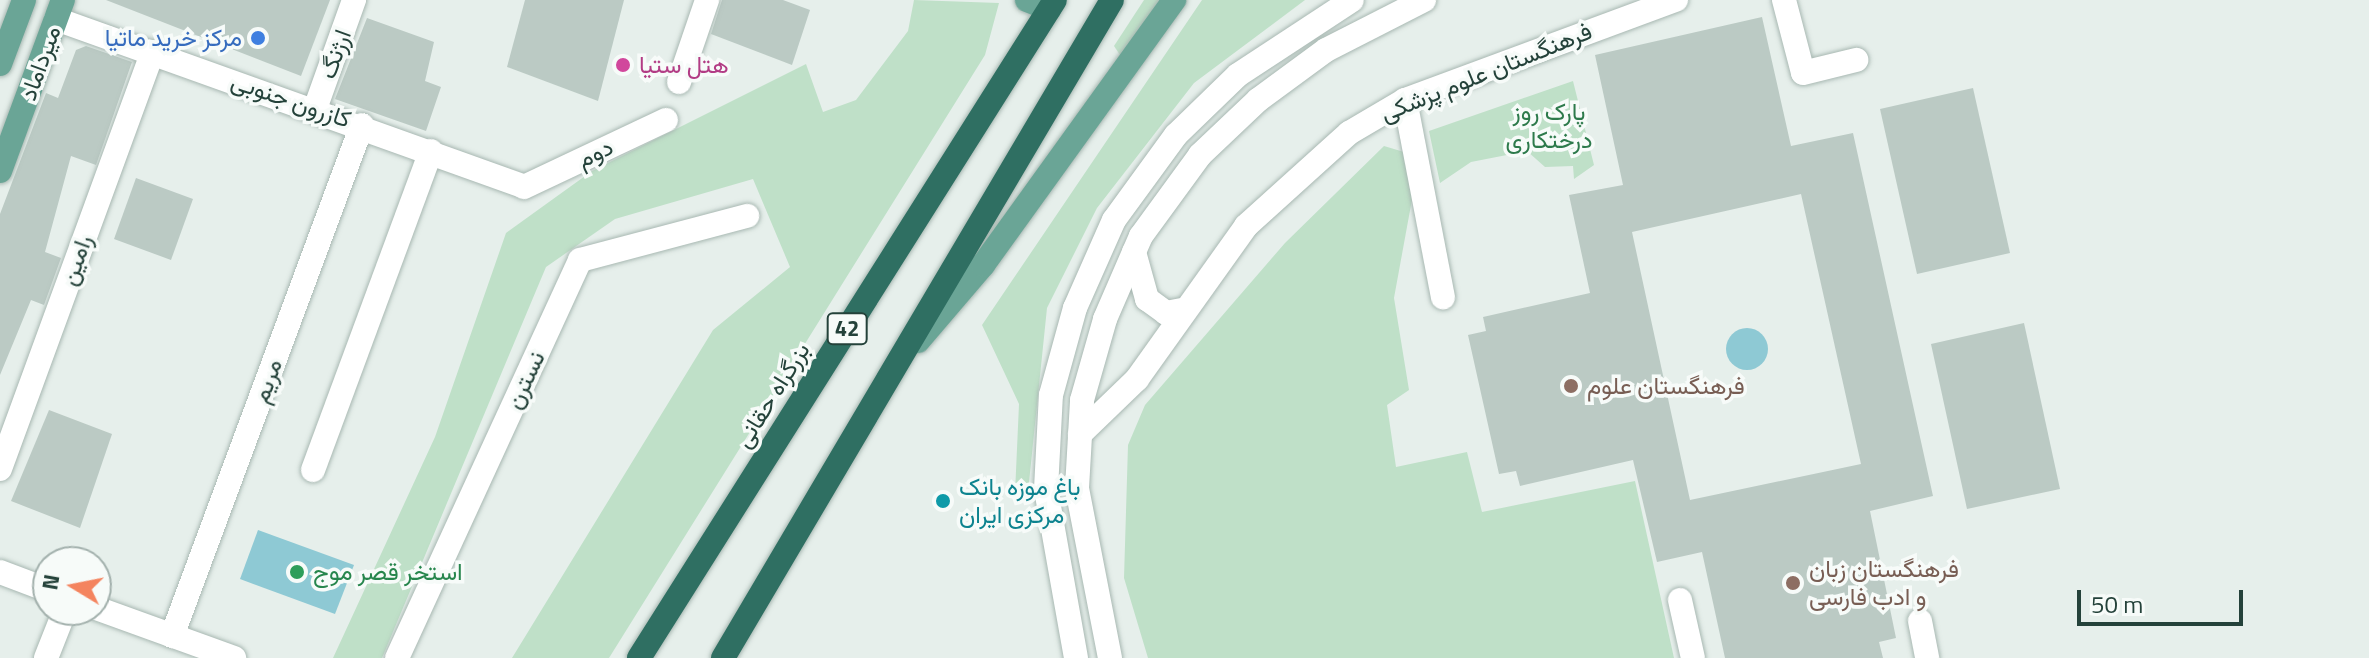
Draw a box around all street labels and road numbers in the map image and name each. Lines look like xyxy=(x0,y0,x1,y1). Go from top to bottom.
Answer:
street label: فرهنگستان علوم پزشکی xyxy=(1376,16,1596,128)
street label: میرداماد xyxy=(13,22,67,104)
street label: ارژنگ xyxy=(313,25,357,83)
street label: کازرون جنوبی xyxy=(227,66,355,134)
street label: دوم xyxy=(572,132,618,174)
street label: رامین xyxy=(54,231,98,289)
road number: 42 xyxy=(825,311,869,347)
street label: بزرگراه حقانی xyxy=(728,337,816,453)
street label: نسترن xyxy=(499,346,551,414)
street label: مریم xyxy=(246,355,288,407)

